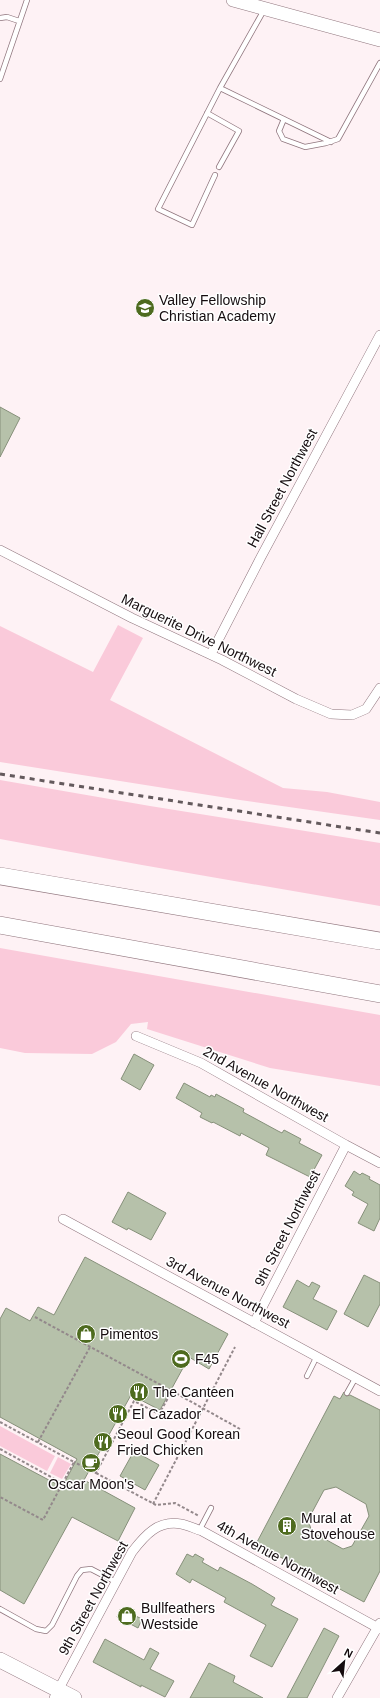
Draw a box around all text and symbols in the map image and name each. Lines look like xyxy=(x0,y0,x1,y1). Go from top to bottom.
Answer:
place label: Valley Fellowship Christian Academy xyxy=(159,292,276,324)
school or university icon: Valley Fellowship Christian Academy xyxy=(134,297,156,319)
street label: Hall Street Northwest xyxy=(244,426,320,550)
street label: Marguerite Drive Northwest xyxy=(119,590,279,680)
street label: 2nd Avenue Northwest xyxy=(201,1043,331,1125)
street label: 9th Street Northwest xyxy=(251,1167,323,1288)
street label: 3rd Avenue Northwest xyxy=(164,1253,293,1331)
shop icon: Pimentos xyxy=(75,1323,97,1345)
place label: Pimentos xyxy=(100,1326,158,1342)
sports icon: F45 xyxy=(170,1348,192,1370)
place label: F45 xyxy=(195,1351,219,1367)
restaurant icon: The Canteen xyxy=(128,1381,150,1403)
place label: The Canteen xyxy=(153,1384,234,1400)
restaurant icon: El Cazador xyxy=(107,1403,129,1425)
place label: El Cazador xyxy=(132,1406,202,1422)
place label: Seoul Good Korean Fried Chicken xyxy=(117,1426,240,1458)
restaurant icon: Seoul Good Korean Fried Chicken xyxy=(92,1431,114,1453)
cafe icon: Oscar Moon's xyxy=(80,1452,102,1474)
place label: Oscar Moon's xyxy=(48,1476,134,1492)
place label: Mural at Stovehouse xyxy=(301,1510,375,1542)
building icon: Mural at Stovehouse xyxy=(276,1515,298,1537)
street label: 4th Avenue Northwest xyxy=(214,1517,342,1597)
street label: 9th Street Northwest xyxy=(55,1538,131,1658)
place label: Bullfeathers Westside xyxy=(141,1600,215,1632)
shop icon: Bullfeathers Westside xyxy=(116,1605,138,1627)
north arrow xyxy=(324,1642,364,1682)
text: N xyxy=(342,1646,355,1660)

